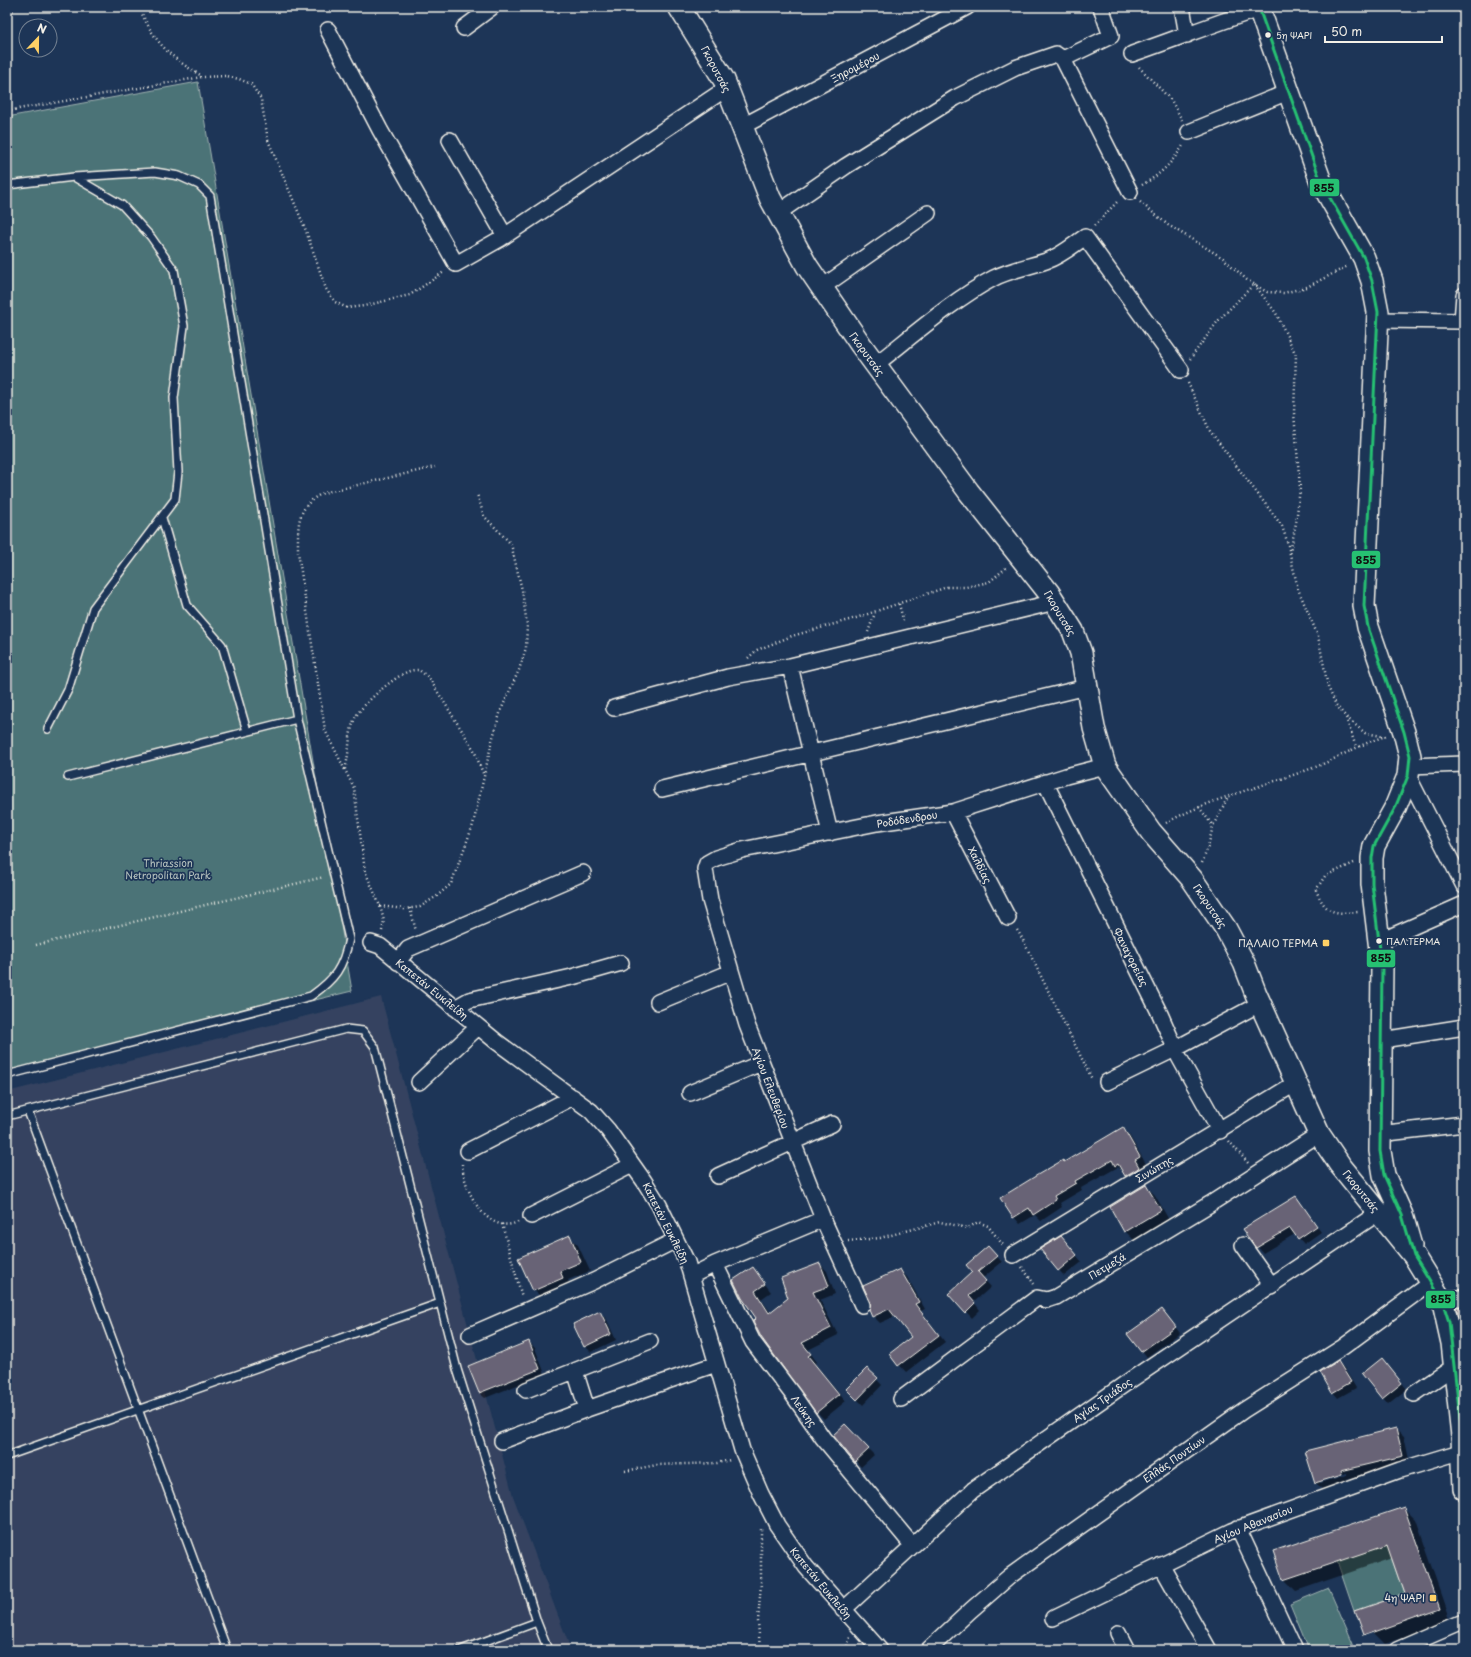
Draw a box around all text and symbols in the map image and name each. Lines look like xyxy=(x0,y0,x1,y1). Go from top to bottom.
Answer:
north arrow xyxy=(18,18,58,58)
scale bar xyxy=(1325,18,1442,44)
text: N xyxy=(35,19,49,38)
text: 50 m xyxy=(1331,22,1362,40)
place label: 5η ΨΑΡΙ xyxy=(1276,28,1312,42)
marker: 5η ΨΑΡΙ xyxy=(1263,30,1273,40)
street label: Γκορυτσάς xyxy=(698,43,735,95)
street label: Ξηρομέρου xyxy=(828,47,883,87)
line badge: 855 xyxy=(1309,178,1340,197)
text: 855 xyxy=(1314,179,1334,196)
street label: Γκορυτσάς xyxy=(846,329,888,379)
line badge: 855 xyxy=(1351,550,1381,569)
text: 855 xyxy=(1356,551,1376,568)
street label: Γκορυτσάς xyxy=(1041,587,1080,638)
street label: Ροδόδενδρου xyxy=(875,806,939,832)
street label: Χαλδίας xyxy=(965,844,996,886)
park label: Thriassion Netropolitan Park xyxy=(125,855,211,882)
street label: Γκορυτσάς xyxy=(1190,880,1231,931)
street label: Φαναγορείας xyxy=(1110,925,1153,989)
place label: ΠΑΛ.ΤΕΡΜΑ xyxy=(1386,934,1440,948)
place label: ΠΑΛΑΙΟ ΤΕΡΜΑ xyxy=(1238,935,1318,950)
marker: ΠΑΛ.ΤΕΡΜΑ xyxy=(1374,936,1384,946)
marker: ΠΑΛΑΙΟ ΤΕΡΜΑ xyxy=(1321,938,1331,948)
line badge: 855 xyxy=(1366,949,1396,968)
text: 855 xyxy=(1371,949,1391,966)
street label: Καπετάν Ευκλείδη xyxy=(393,955,472,1023)
street label: Αγίου Ελευθερίου xyxy=(749,1045,794,1131)
street label: Σινώπης xyxy=(1132,1152,1175,1186)
street label: Γκορυτσάς xyxy=(1340,1166,1383,1215)
street label: Καπετάν Ευκλείδη xyxy=(639,1180,693,1266)
street label: Πετμεζά xyxy=(1085,1248,1129,1283)
line badge: 855 xyxy=(1425,1290,1456,1309)
text: 855 xyxy=(1431,1290,1451,1307)
street label: Αγίας Τριάδος xyxy=(1069,1374,1134,1425)
street label: Λεύκης xyxy=(788,1392,821,1430)
street label: Ελλάς Ποντίων xyxy=(1139,1431,1208,1486)
street label: Αγίου Αθανασίου xyxy=(1211,1501,1295,1546)
street label: Καπετάν Ευκλείδη xyxy=(787,1544,856,1622)
place label: 4η ΨΑΡΙ xyxy=(1384,1590,1425,1605)
marker: 4η ΨΑΡΙ xyxy=(1428,1593,1438,1603)

